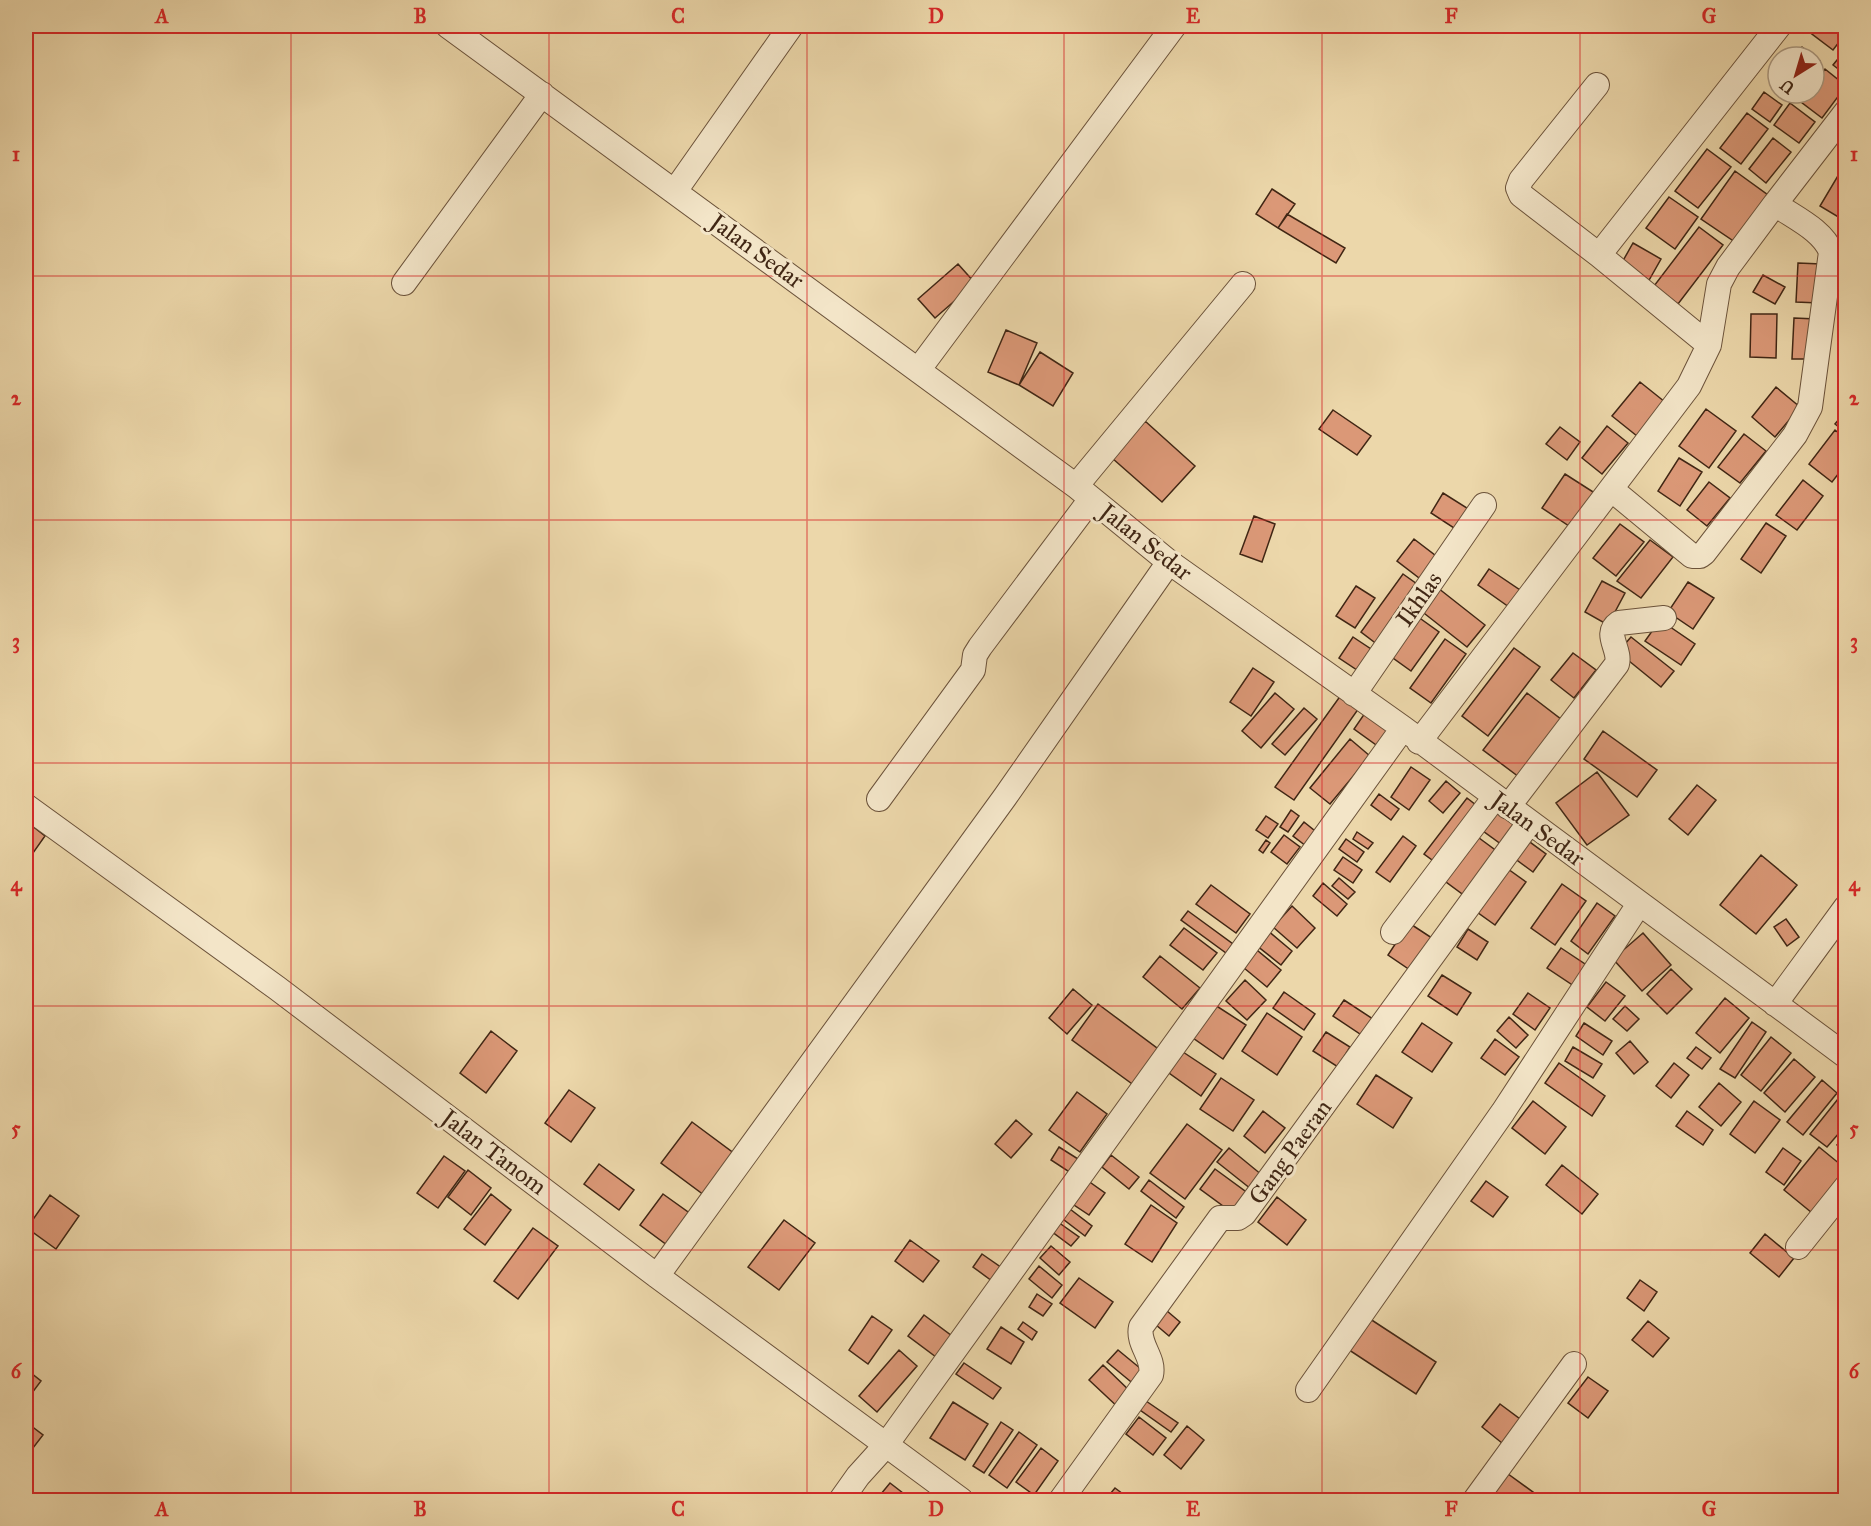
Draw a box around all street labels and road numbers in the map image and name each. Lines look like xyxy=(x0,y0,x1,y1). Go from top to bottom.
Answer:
street label: Jalan Sedar xyxy=(702,205,810,295)
street label: Jalan Sedar xyxy=(1091,495,1198,587)
street label: Ikhlas xyxy=(1389,566,1449,632)
street label: Jalan Sedar xyxy=(1483,783,1591,873)
street label: Gang Paeran xyxy=(1242,1094,1338,1210)
street label: Jalan Tanom xyxy=(433,1101,553,1201)

